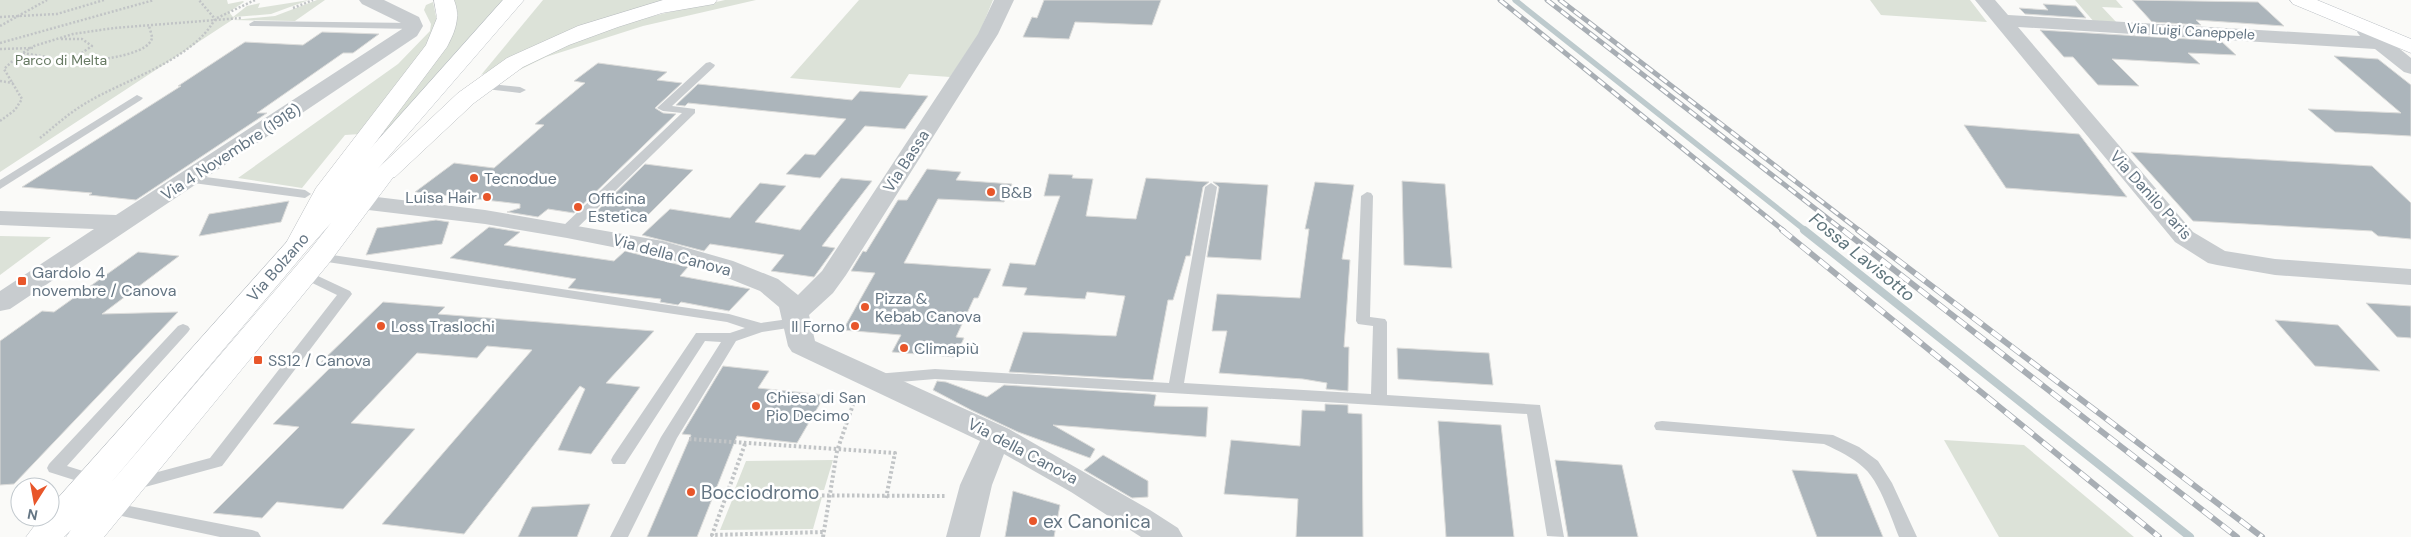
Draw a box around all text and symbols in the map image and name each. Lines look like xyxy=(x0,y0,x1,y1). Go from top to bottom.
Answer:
street label: Via Luigi Caneppele xyxy=(2127,19,2255,43)
park label: Parco di Melta xyxy=(15,51,107,69)
street label: Via 4 Novembre (1918) xyxy=(157,99,305,205)
street label: Via Bassa xyxy=(878,126,934,196)
street label: Via Danilo Paris xyxy=(2105,146,2197,244)
place label: Tecnodue xyxy=(484,168,557,189)
marker: Tecnodue xyxy=(468,172,480,184)
place label: B&B xyxy=(1001,182,1032,203)
marker: B&B xyxy=(985,186,997,198)
place label: Luisa Hair xyxy=(405,187,477,208)
place label: Officina Estetica xyxy=(588,188,648,227)
marker: Luisa Hair xyxy=(481,191,493,203)
marker: Officina Estetica xyxy=(572,201,584,213)
water label: Fossa Lavisotto xyxy=(1804,207,1920,307)
street label: Via Bolzano xyxy=(242,228,314,306)
street label: Via della Canova xyxy=(610,229,734,281)
place label: Gardolo 4 novembre / Canova xyxy=(32,262,176,301)
marker: Gardolo 4 novembre / Canova xyxy=(16,275,28,287)
place label: Pizza & Kebab Canova xyxy=(875,288,981,327)
marker: Pizza & Kebab Canova xyxy=(859,301,871,313)
place label: Loss Traslochi xyxy=(391,316,495,337)
place label: Il Forno xyxy=(791,316,845,337)
marker: Loss Traslochi xyxy=(375,320,387,332)
marker: Il Forno xyxy=(849,320,861,332)
place label: Climapiù xyxy=(914,338,979,359)
marker: Climapiù xyxy=(898,342,910,354)
place label: SS12 / Canova xyxy=(268,350,371,371)
marker: SS12 / Canova xyxy=(252,354,264,366)
place label: Chiesa di San Pio Decimo xyxy=(766,387,866,426)
marker: Chiesa di San Pio Decimo xyxy=(750,400,762,412)
street label: Via della Canova xyxy=(964,413,1082,489)
north arrow xyxy=(10,477,60,527)
place label: Bocciodromo xyxy=(701,480,819,505)
marker: Bocciodromo xyxy=(685,486,697,498)
text: N xyxy=(26,505,39,525)
place label: ex Canonica xyxy=(1043,509,1151,534)
marker: ex Canonica xyxy=(1027,515,1039,527)

